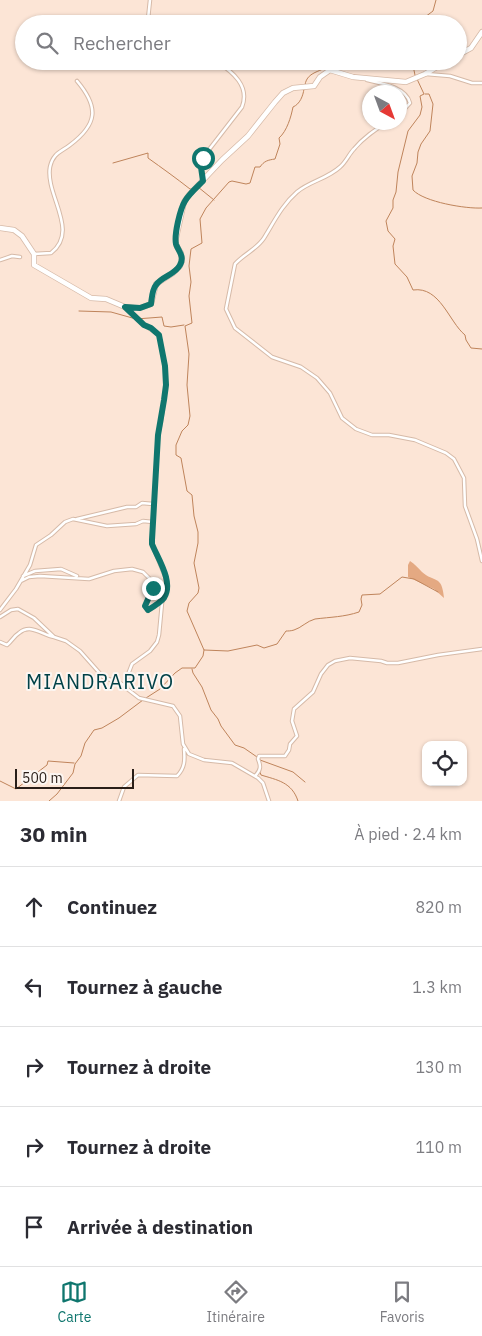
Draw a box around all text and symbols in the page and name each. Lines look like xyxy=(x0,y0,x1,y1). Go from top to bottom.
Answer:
search box xyxy=(15,15,467,70)
icon: search xyxy=(33,29,61,57)
text: Rechercher xyxy=(73,31,171,55)
north arrow xyxy=(362,85,407,130)
route start xyxy=(192,147,215,170)
route end xyxy=(142,577,165,600)
district label: MIANDRARIVO xyxy=(26,668,174,695)
map controls xyxy=(422,741,467,786)
button: locate xyxy=(422,741,467,786)
scale bar xyxy=(15,766,134,789)
text: 500 m xyxy=(22,769,63,787)
text: 30 min xyxy=(20,820,87,848)
text: À pied · 2.4 km xyxy=(354,824,462,844)
icon: ahead xyxy=(20,893,48,921)
text: Continuez xyxy=(67,895,157,919)
text: 820 m xyxy=(415,897,462,917)
icon: left xyxy=(20,973,48,1001)
text: Tournez à gauche xyxy=(67,975,223,999)
text: 1.3 km xyxy=(412,977,462,997)
icon: right xyxy=(20,1053,48,1081)
text: Tournez à droite xyxy=(67,1055,211,1079)
text: 130 m xyxy=(415,1057,462,1077)
icon: right xyxy=(20,1133,48,1161)
text: Tournez à droite xyxy=(67,1135,211,1159)
text: 110 m xyxy=(415,1137,462,1157)
icon: arrive xyxy=(20,1213,48,1241)
text: Arrivée à destination xyxy=(67,1215,253,1239)
tab: Carte xyxy=(57,1278,91,1326)
tab: Itinéraire xyxy=(206,1278,265,1326)
tab: Favoris xyxy=(380,1278,425,1326)

